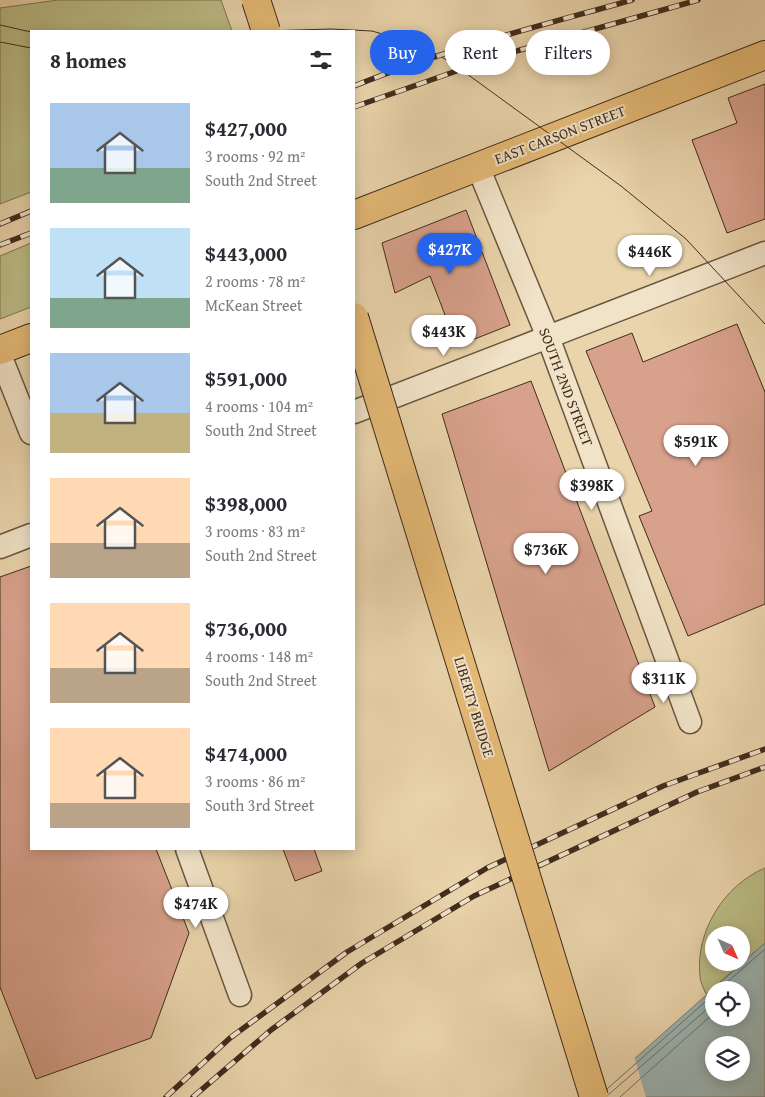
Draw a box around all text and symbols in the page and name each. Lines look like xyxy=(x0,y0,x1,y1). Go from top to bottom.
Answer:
chip: Buy xyxy=(370,30,435,75)
chip: Rent xyxy=(445,30,516,75)
chip: Filters xyxy=(526,30,610,75)
text: 8 homes xyxy=(50,45,126,76)
icon: filters xyxy=(307,46,335,74)
street label: EAST CARSON STREET xyxy=(491,100,629,169)
text: $427,000 xyxy=(205,113,287,144)
icon: home xyxy=(90,123,150,183)
text: 3 rooms · 92 m² xyxy=(205,144,305,168)
text: South 2nd Street xyxy=(205,168,317,192)
pin: $427K xyxy=(415,232,485,275)
pin: $446K xyxy=(615,234,685,277)
text: $427K xyxy=(428,237,472,261)
text: $443,000 xyxy=(205,238,287,269)
text: $446K xyxy=(628,239,672,263)
icon: home xyxy=(90,248,150,308)
text: 2 rooms · 78 m² xyxy=(205,269,305,293)
text: McKean Street xyxy=(205,293,303,317)
pin: $443K xyxy=(409,314,479,357)
text: $443K xyxy=(422,319,466,343)
street label: SOUTH 2ND STREET xyxy=(534,325,599,450)
text: $591,000 xyxy=(205,363,287,394)
icon: home xyxy=(90,373,150,433)
text: 4 rooms · 104 m² xyxy=(205,394,313,418)
text: South 2nd Street xyxy=(205,418,317,442)
pin: $591K xyxy=(661,424,731,467)
text: $591K xyxy=(674,429,718,453)
pin: $398K xyxy=(557,468,627,511)
text: $398K xyxy=(570,473,614,497)
text: $398,000 xyxy=(205,488,287,519)
icon: home xyxy=(90,498,150,558)
text: 3 rooms · 83 m² xyxy=(205,519,305,543)
pin: $736K xyxy=(511,532,581,575)
text: $736K xyxy=(524,537,568,561)
text: South 2nd Street xyxy=(205,543,317,567)
text: $736,000 xyxy=(205,613,287,644)
icon: home xyxy=(90,623,150,683)
text: 4 rooms · 148 m² xyxy=(205,644,313,668)
street label: LIBERTY BRIDGE xyxy=(449,654,500,760)
pin: $311K xyxy=(629,662,699,704)
text: $311K xyxy=(642,666,686,690)
text: South 2nd Street xyxy=(205,668,317,692)
text: $474,000 xyxy=(205,738,287,769)
icon: home xyxy=(90,748,150,808)
text: 3 rooms · 86 m² xyxy=(205,769,305,793)
text: South 3rd Street xyxy=(205,793,314,817)
pin: $474K xyxy=(161,886,231,929)
text: $474K xyxy=(174,891,218,915)
north arrow xyxy=(705,926,750,971)
map controls xyxy=(705,926,750,1081)
button: locate xyxy=(705,981,750,1026)
button: layers xyxy=(705,1036,750,1081)

